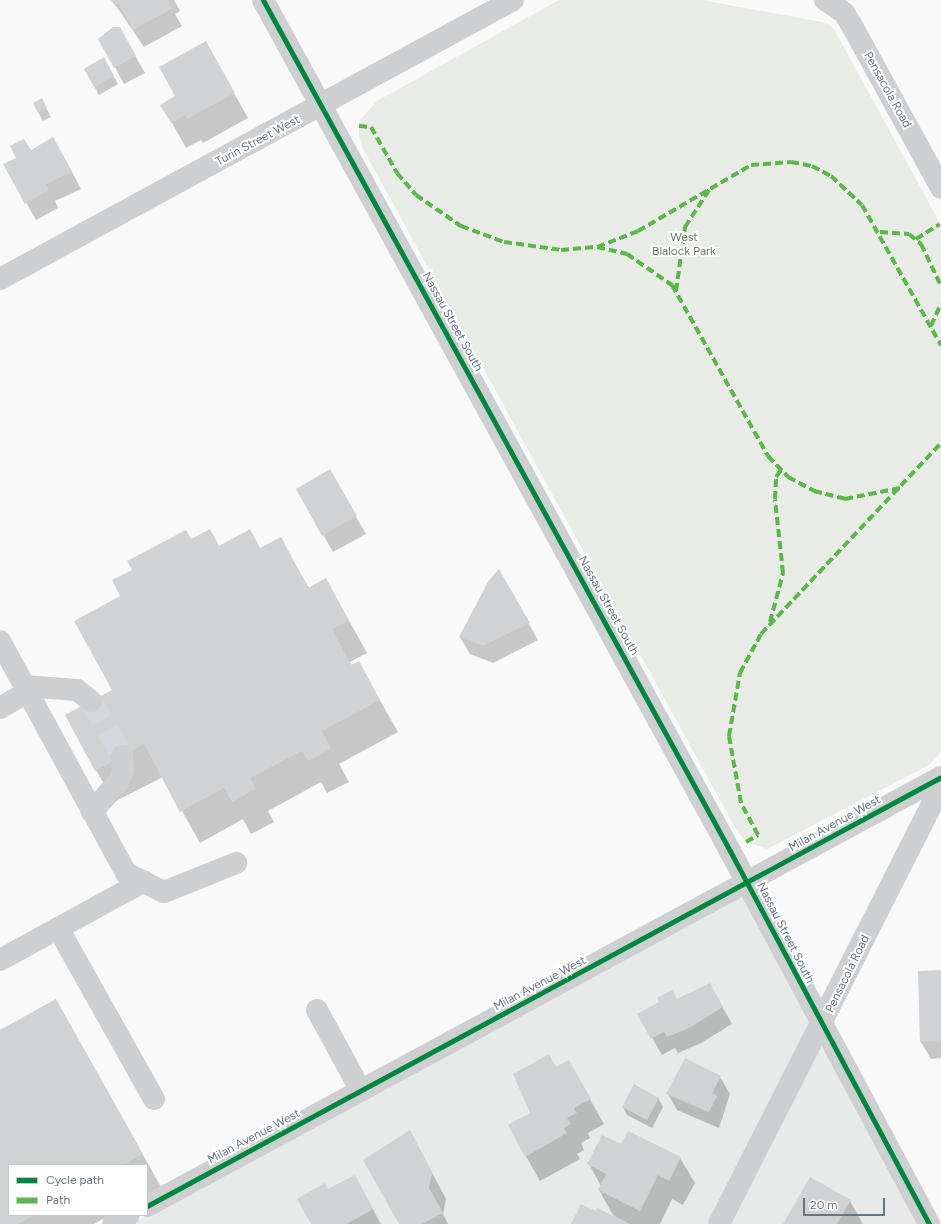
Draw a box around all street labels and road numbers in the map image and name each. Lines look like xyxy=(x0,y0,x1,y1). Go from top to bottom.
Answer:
street label: Pensacola Road xyxy=(860,50,914,130)
street label: Turin Street West xyxy=(213,113,303,169)
street label: Nassau Street South xyxy=(419,270,485,374)
street label: Nassau Street South xyxy=(575,554,641,658)
street label: Milan Avenue West xyxy=(787,793,883,855)
street label: Nassau Street South xyxy=(753,880,817,986)
street label: Pensacola Road xyxy=(823,933,873,1015)
street label: Milan Avenue West xyxy=(491,954,589,1014)
street label: Milan Avenue West xyxy=(205,1107,303,1167)

